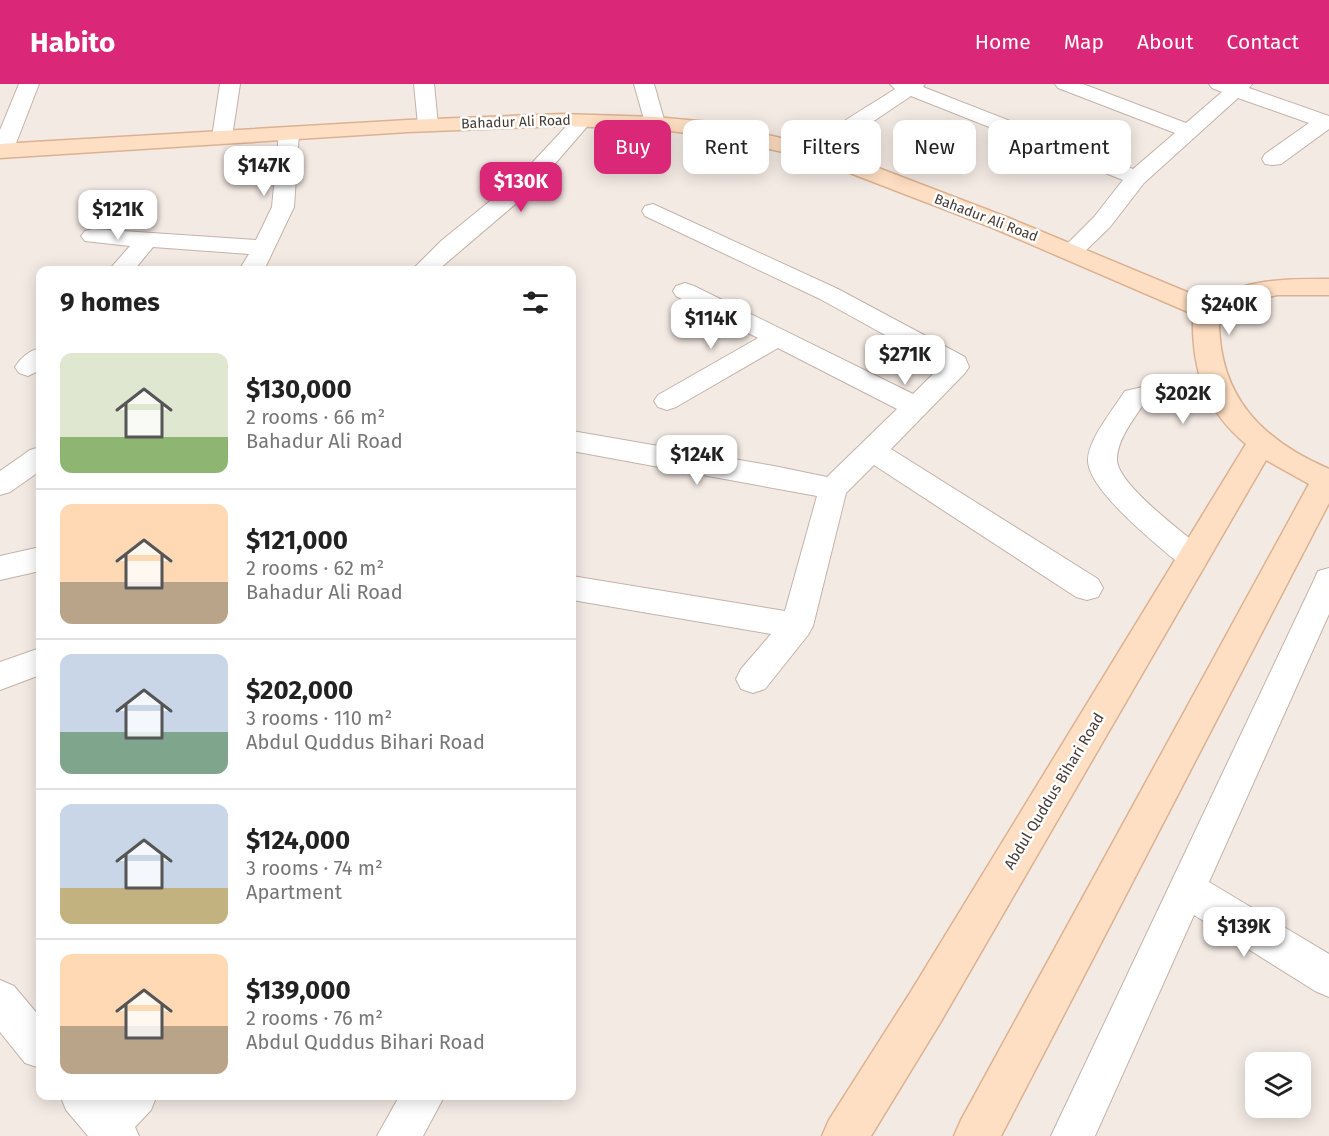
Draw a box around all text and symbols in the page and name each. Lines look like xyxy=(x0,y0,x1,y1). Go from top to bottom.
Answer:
text: Habito xyxy=(30,26,115,59)
text: Home xyxy=(975,29,1031,55)
text: Map xyxy=(1064,29,1104,55)
text: About xyxy=(1137,29,1194,55)
text: Contact xyxy=(1227,29,1299,55)
street label: Bahadur Ali Road xyxy=(461,112,571,132)
chip: Buy xyxy=(594,120,671,174)
chip: Rent xyxy=(683,120,769,174)
chip: Filters xyxy=(781,120,881,174)
chip: New xyxy=(893,120,976,174)
chip: Apartment xyxy=(988,120,1131,174)
pin: $147K xyxy=(222,146,306,197)
text: $147K xyxy=(238,153,290,177)
pin: $130K xyxy=(479,162,563,213)
text: $130K xyxy=(494,169,548,193)
pin: $121K xyxy=(76,190,160,241)
street label: Bahadur Ali Road xyxy=(932,190,1040,246)
text: $121K xyxy=(92,197,144,221)
pin: $240K xyxy=(1187,285,1271,336)
icon: filters xyxy=(519,286,552,319)
text: 9 homes xyxy=(60,287,160,318)
text: $240K xyxy=(1201,292,1257,316)
pin: $114K xyxy=(669,299,753,350)
text: $114K xyxy=(685,306,737,330)
pin: $271K xyxy=(863,335,947,386)
text: $271K xyxy=(879,342,931,366)
text: $130,000 xyxy=(246,374,352,405)
pin: $202K xyxy=(1141,374,1225,425)
icon: home xyxy=(108,377,180,449)
text: $202K xyxy=(1155,381,1211,405)
text: 2 rooms · 66 m² xyxy=(246,405,385,429)
text: Bahadur Ali Road xyxy=(246,429,403,453)
pin: $124K xyxy=(655,435,739,486)
text: $124K xyxy=(670,442,724,466)
text: $121,000 xyxy=(246,525,348,556)
icon: home xyxy=(108,528,180,600)
text: 2 rooms · 62 m² xyxy=(246,556,384,580)
text: Bahadur Ali Road xyxy=(246,580,403,604)
text: $202,000 xyxy=(246,675,353,706)
icon: home xyxy=(108,678,180,750)
text: 3 rooms · 110 m² xyxy=(246,706,392,730)
street label: Abdul Quddus Bihari Road xyxy=(1000,710,1108,872)
text: Abdul Quddus Bihari Road xyxy=(246,730,485,754)
text: $124,000 xyxy=(246,825,350,856)
icon: home xyxy=(108,828,180,900)
text: 3 rooms · 74 m² xyxy=(246,856,383,880)
text: Apartment xyxy=(246,880,342,904)
pin: $139K xyxy=(1202,907,1286,958)
text: $139K xyxy=(1217,914,1271,938)
text: $139,000 xyxy=(246,975,351,1006)
icon: home xyxy=(108,978,180,1050)
text: 2 rooms · 76 m² xyxy=(246,1006,383,1030)
text: Abdul Quddus Bihari Road xyxy=(246,1030,485,1054)
map controls xyxy=(1245,1052,1311,1118)
button: layers xyxy=(1245,1052,1311,1118)

